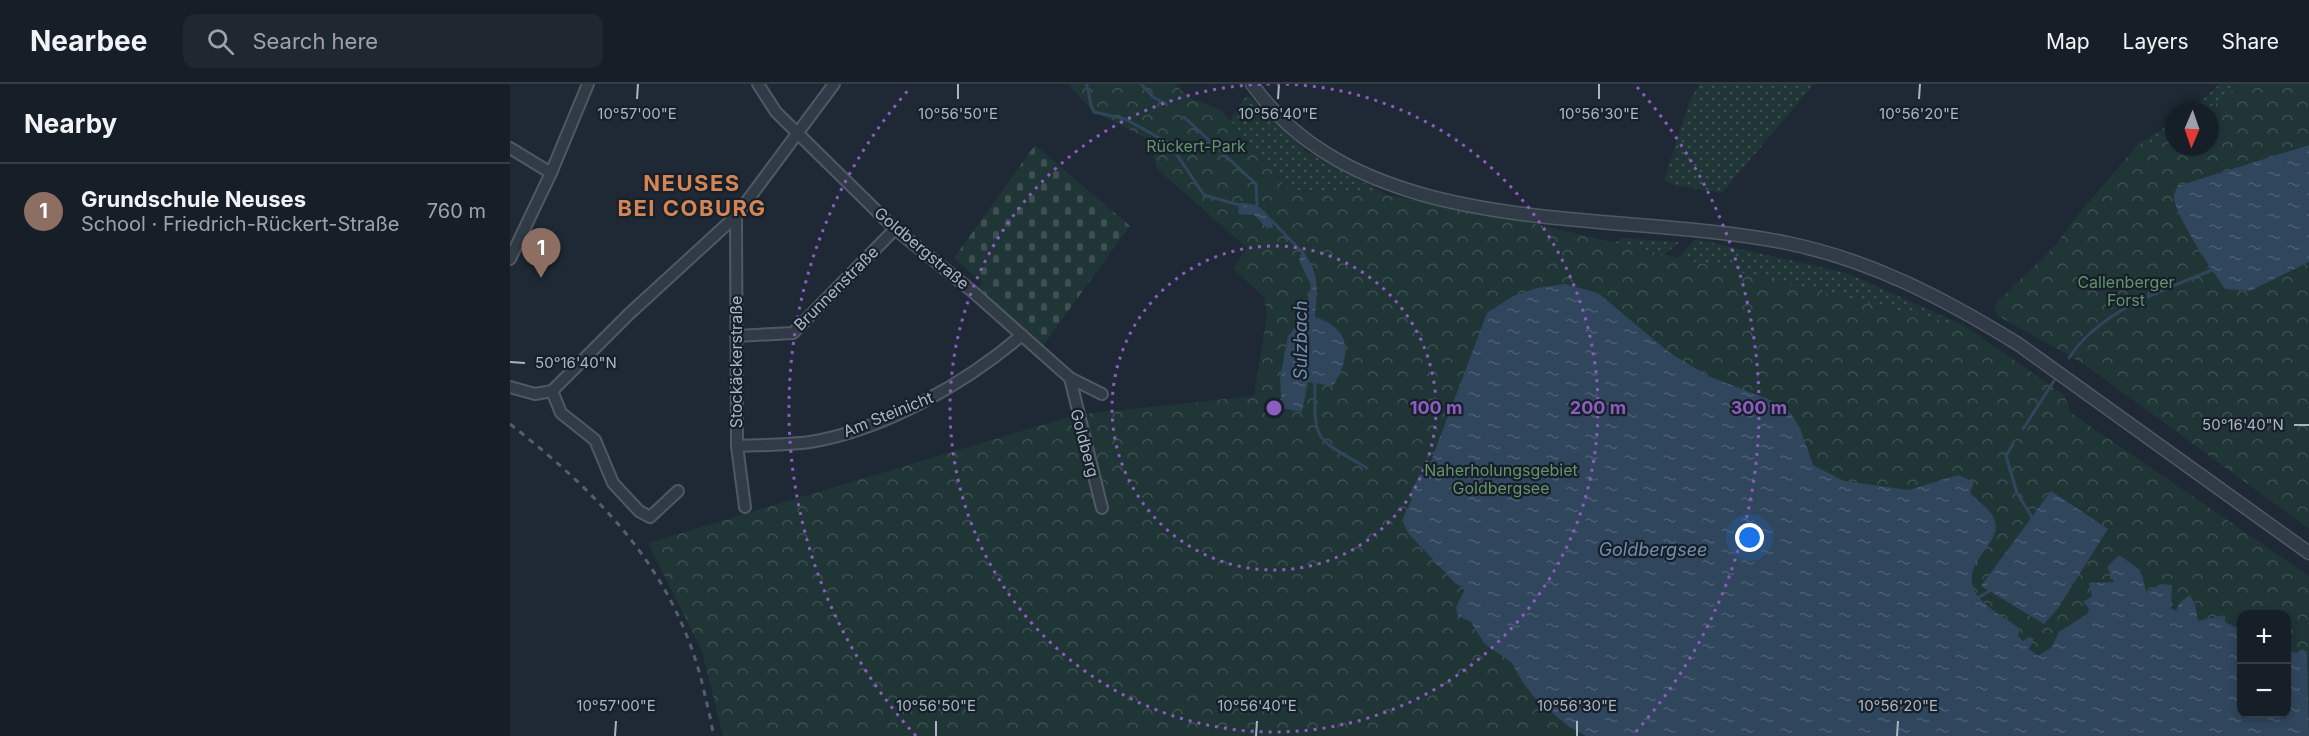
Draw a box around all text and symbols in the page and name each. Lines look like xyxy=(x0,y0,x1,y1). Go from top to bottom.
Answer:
search box xyxy=(183,14,603,68)
text: Nearbee xyxy=(30,24,147,58)
icon: search xyxy=(204,25,237,58)
text: Search here xyxy=(252,28,378,54)
text: Map xyxy=(2046,29,2090,54)
text: Layers xyxy=(2123,29,2189,54)
text: Share xyxy=(2222,29,2279,54)
north arrow xyxy=(2165,102,2219,156)
text: 10°57'00"E xyxy=(597,104,677,123)
text: 10°56'50"E xyxy=(918,104,998,123)
text: 10°56'40"E xyxy=(1238,104,1318,123)
text: 10°56'30"E xyxy=(1559,104,1639,123)
text: 10°56'20"E xyxy=(1879,104,1959,123)
text: Nearby xyxy=(24,108,117,139)
park label: Rückert-Park xyxy=(1146,136,1246,156)
district label: NEUSES BEI COBURG xyxy=(617,170,767,221)
text: Grundschule Neuses xyxy=(81,186,306,212)
text: 1 xyxy=(39,199,48,223)
text: 760 m xyxy=(427,199,486,223)
street label: Goldbergstraße xyxy=(870,202,974,294)
text: School · Friedrich-Rückert-Straße xyxy=(81,212,400,236)
pin: 1 xyxy=(522,228,561,278)
street label: Brunnenstraße xyxy=(790,242,882,334)
park label: Callenberger Forst xyxy=(2077,272,2175,310)
street label: Stockäckerstraße xyxy=(726,296,746,428)
water label: Sulzbach xyxy=(1290,300,1311,380)
text: 50°16'40"N xyxy=(535,353,617,372)
street label: Am Steinicht xyxy=(840,387,936,441)
text: 100 m xyxy=(1410,397,1462,418)
text: 200 m xyxy=(1570,397,1626,418)
text: 300 m xyxy=(1731,397,1787,418)
centre of rings xyxy=(1264,398,1284,418)
street label: Goldberg xyxy=(1066,407,1104,479)
text: 50°16'40"N xyxy=(2202,415,2284,434)
park label: Naherholungsgebiet Goldbergsee xyxy=(1424,460,1578,498)
your location xyxy=(1735,523,1764,552)
water label: Goldbergsee xyxy=(1599,539,1707,560)
map controls xyxy=(2237,610,2291,718)
button: + xyxy=(2237,610,2291,664)
button: − xyxy=(2237,664,2291,718)
text: 10°57'00"E xyxy=(576,696,656,715)
text: 10°56'50"E xyxy=(896,696,976,715)
text: 10°56'40"E xyxy=(1217,696,1297,715)
text: 10°56'30"E xyxy=(1537,696,1617,715)
text: 10°56'20"E xyxy=(1858,696,1938,715)

